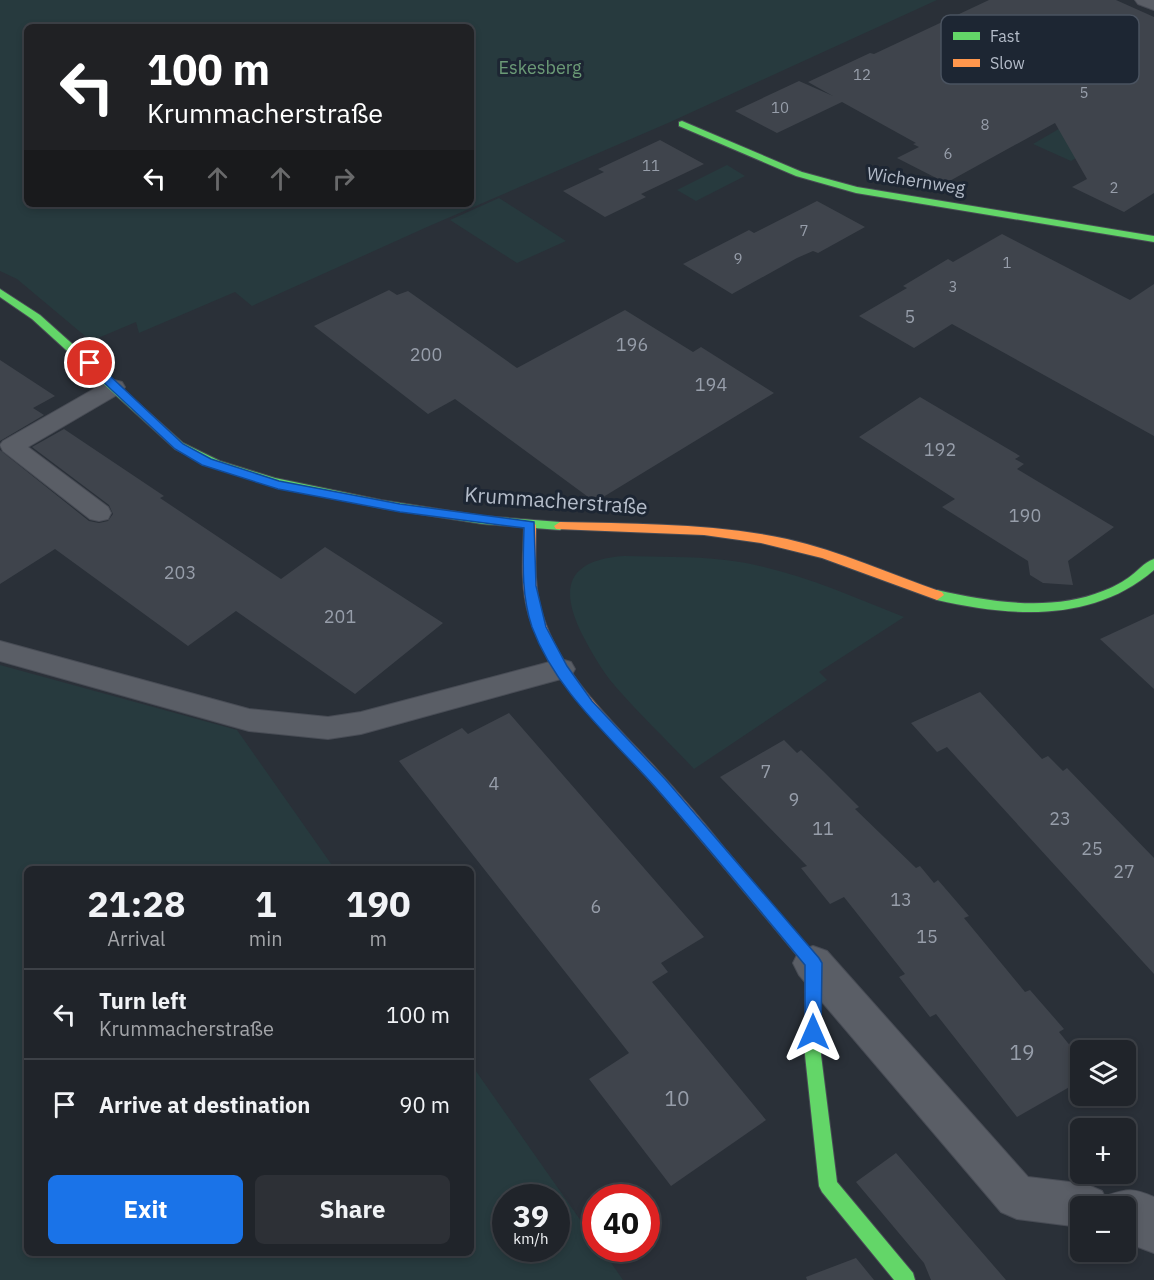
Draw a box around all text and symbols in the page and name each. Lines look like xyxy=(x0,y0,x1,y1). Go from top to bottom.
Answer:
legend xyxy=(941,15,1139,84)
text: Fast xyxy=(990,26,1020,46)
text: 100 m xyxy=(147,42,270,97)
icon: left xyxy=(48,48,126,126)
text: Slow xyxy=(990,53,1025,73)
park label: Eskesberg xyxy=(498,56,582,79)
house number: 12 xyxy=(853,65,871,84)
house number: 5 xyxy=(1079,83,1089,102)
text: Krummacherstraße xyxy=(147,95,383,130)
house number: 10 xyxy=(771,98,789,117)
house number: 8 xyxy=(980,115,990,134)
house number: 6 xyxy=(943,144,953,163)
house number: 11 xyxy=(642,156,660,175)
street label: Wichernweg xyxy=(865,161,968,200)
icon: left xyxy=(138,162,171,195)
icon: ahead xyxy=(201,162,234,195)
icon: ahead xyxy=(264,162,297,195)
icon: right xyxy=(327,162,360,195)
house number: 2 xyxy=(1109,178,1119,197)
house number: 7 xyxy=(799,221,809,240)
house number: 9 xyxy=(733,249,743,268)
house number: 1 xyxy=(1002,253,1012,272)
house number: 3 xyxy=(948,277,958,296)
house number: 5 xyxy=(905,305,915,328)
house number: 196 xyxy=(616,333,648,356)
pin xyxy=(64,337,115,388)
house number: 200 xyxy=(410,343,442,366)
icon: arrive xyxy=(73,346,106,379)
house number: 194 xyxy=(695,373,727,396)
house number: 192 xyxy=(924,438,956,461)
street label: Krummacherstraße xyxy=(464,480,649,520)
house number: 190 xyxy=(1009,504,1041,527)
house number: 203 xyxy=(164,561,196,584)
house number: 201 xyxy=(324,605,356,628)
house number: 7 xyxy=(761,760,771,783)
house number: 4 xyxy=(489,772,500,795)
house number: 9 xyxy=(789,788,799,811)
house number: 23 xyxy=(1049,807,1071,830)
house number: 11 xyxy=(812,817,834,840)
house number: 25 xyxy=(1081,837,1103,860)
house number: 27 xyxy=(1113,860,1135,883)
text: 21:28 xyxy=(87,880,186,927)
text: 1 xyxy=(255,880,277,927)
text: 190 xyxy=(346,880,411,927)
house number: 13 xyxy=(890,888,912,911)
house number: 6 xyxy=(591,895,601,918)
text: Arrival xyxy=(107,925,166,952)
text: min xyxy=(249,925,283,952)
text: m xyxy=(370,925,387,952)
house number: 15 xyxy=(916,925,938,948)
text: Turn left xyxy=(99,986,187,1015)
icon: left xyxy=(48,998,81,1031)
text: 100 m xyxy=(386,1000,450,1029)
position arrow xyxy=(781,1000,845,1064)
text: Krummacherstraße xyxy=(99,1015,274,1042)
house number: 19 xyxy=(1009,1038,1035,1066)
map controls xyxy=(1070,1040,1136,1262)
button: layers xyxy=(1070,1040,1136,1106)
house number: 10 xyxy=(664,1084,690,1112)
icon: arrive xyxy=(48,1088,81,1121)
text: Arrive at destination xyxy=(99,1090,310,1119)
text: 90 m xyxy=(399,1090,450,1119)
button: + xyxy=(1070,1118,1136,1184)
button: Exit xyxy=(48,1175,243,1244)
button: Share xyxy=(255,1175,450,1244)
speed limit sign: 40 xyxy=(582,1184,660,1262)
text: 39 xyxy=(513,1196,549,1235)
button: − xyxy=(1070,1196,1136,1262)
text: km/h xyxy=(513,1229,549,1248)

